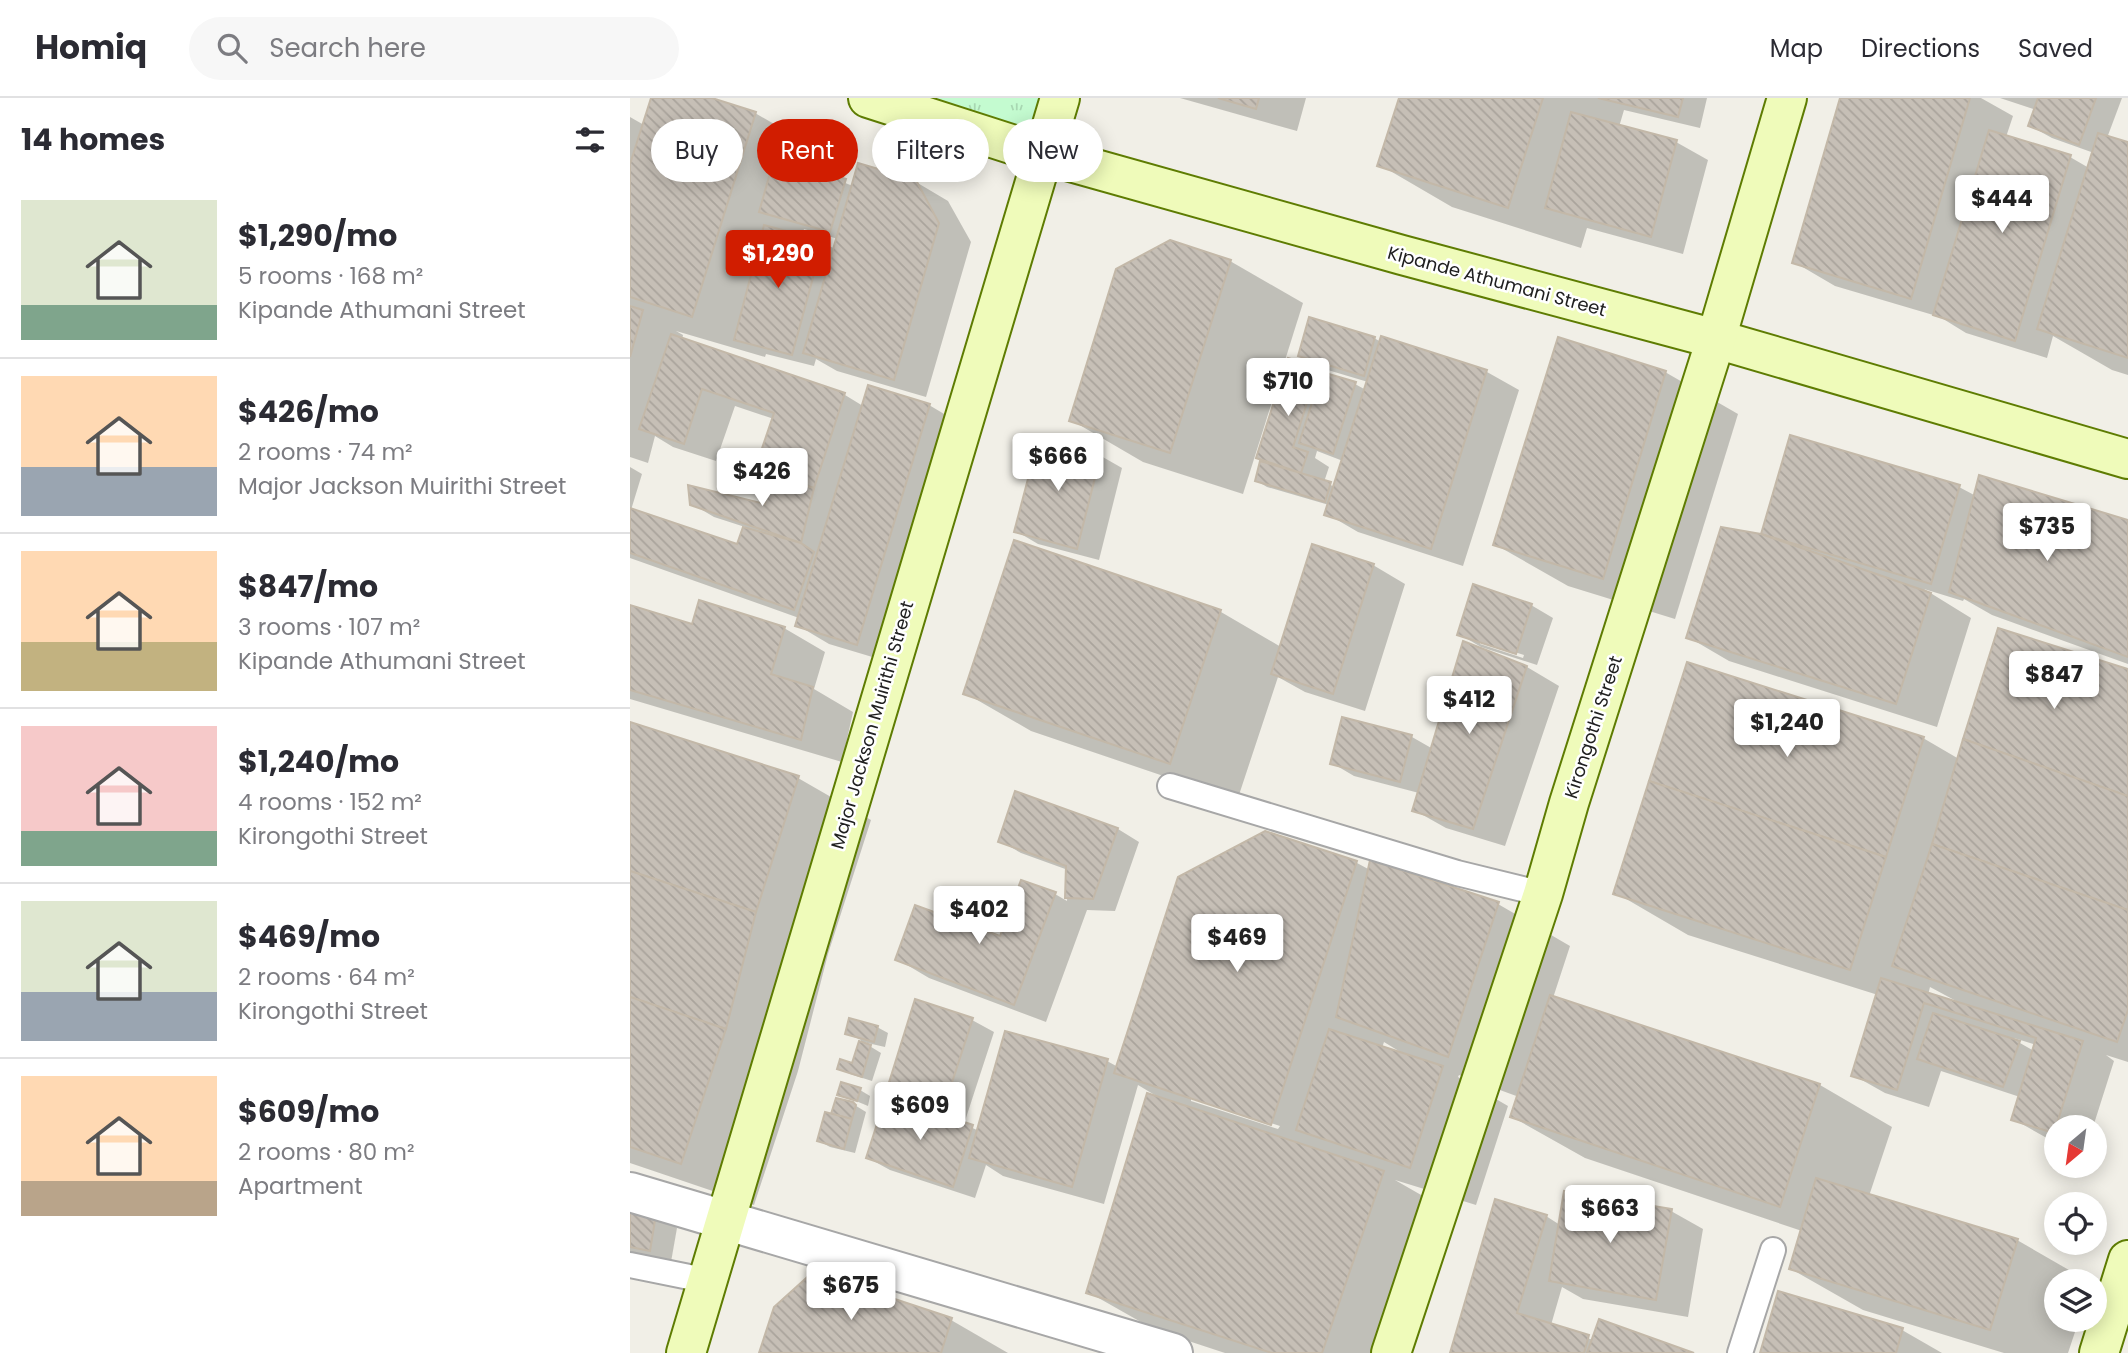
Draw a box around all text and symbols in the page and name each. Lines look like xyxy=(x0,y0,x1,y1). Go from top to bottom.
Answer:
search box xyxy=(189,17,679,80)
text: Homiq xyxy=(35,24,147,71)
icon: search xyxy=(213,29,251,67)
text: Search here xyxy=(269,30,426,66)
text: Map xyxy=(1770,32,1823,65)
text: Directions xyxy=(1861,32,1980,65)
text: Saved xyxy=(2018,32,2093,65)
text: 14 homes xyxy=(21,118,165,161)
chip: Buy xyxy=(651,119,743,182)
chip: Rent xyxy=(757,119,858,182)
chip: Filters xyxy=(872,119,989,182)
chip: New xyxy=(1003,119,1103,182)
icon: filters xyxy=(571,121,609,159)
pin: $444 xyxy=(1961,176,2043,235)
text: $444 xyxy=(1971,182,2033,214)
text: $1,290/mo xyxy=(238,214,397,257)
icon: home xyxy=(77,228,161,312)
pin: $1,290 xyxy=(721,230,835,290)
text: $1,290 xyxy=(742,237,814,269)
street label: Kipande Athumani Street xyxy=(1385,240,1609,322)
text: 5 rooms · 168 m² xyxy=(238,260,423,292)
text: Kipande Athumani Street xyxy=(238,294,526,326)
pin: $710 xyxy=(1247,358,1329,418)
text: $710 xyxy=(1262,365,1314,397)
text: $426/mo xyxy=(238,390,379,433)
icon: home xyxy=(77,404,161,488)
pin: $666 xyxy=(1017,434,1099,493)
text: 2 rooms · 74 m² xyxy=(238,436,413,468)
text: $666 xyxy=(1028,440,1088,472)
pin: $426 xyxy=(721,448,803,508)
text: $426 xyxy=(733,455,791,487)
text: Major Jackson Muirithi Street xyxy=(238,470,566,502)
pin: $735 xyxy=(2006,504,2088,563)
text: $735 xyxy=(2019,510,2075,542)
text: $847/mo xyxy=(238,565,378,608)
icon: home xyxy=(77,579,161,663)
street label: Major Jackson Muirithi Street xyxy=(825,598,919,852)
text: 3 rooms · 107 m² xyxy=(238,611,420,643)
text: Kipande Athumani Street xyxy=(238,645,526,677)
street label: Kirongothi Street xyxy=(1558,652,1628,802)
pin: $847 xyxy=(2013,652,2095,711)
text: $847 xyxy=(2025,658,2083,690)
pin: $412 xyxy=(1428,676,1510,736)
text: $412 xyxy=(1443,683,1495,715)
pin: $1,240 xyxy=(1730,700,1844,759)
text: $1,240 xyxy=(1750,706,1824,738)
text: $1,240/mo xyxy=(238,740,399,783)
icon: home xyxy=(77,754,161,838)
text: 4 rooms · 152 m² xyxy=(238,786,422,818)
text: Kirongothi Street xyxy=(238,820,428,852)
pin: $402 xyxy=(938,886,1020,946)
text: $402 xyxy=(950,893,1008,925)
pin: $469 xyxy=(1196,914,1278,974)
text: $469/mo xyxy=(238,915,380,958)
text: $469 xyxy=(1207,921,1267,953)
icon: home xyxy=(77,929,161,1013)
text: 2 rooms · 64 m² xyxy=(238,961,415,993)
text: Kirongothi Street xyxy=(238,995,428,1027)
pin: $609 xyxy=(879,1082,961,1142)
text: $609 xyxy=(891,1089,949,1121)
text: $609/mo xyxy=(238,1090,379,1133)
icon: home xyxy=(77,1104,161,1188)
north arrow xyxy=(2044,1115,2107,1178)
map controls xyxy=(2044,1115,2107,1332)
text: 2 rooms · 80 m² xyxy=(238,1136,415,1168)
text: Apartment xyxy=(238,1170,363,1202)
pin: $663 xyxy=(1569,1186,1651,1245)
text: $663 xyxy=(1581,1192,1639,1224)
button: locate xyxy=(2044,1192,2107,1255)
pin: $675 xyxy=(810,1262,892,1322)
text: $675 xyxy=(822,1269,880,1301)
button: layers xyxy=(2044,1269,2107,1332)

